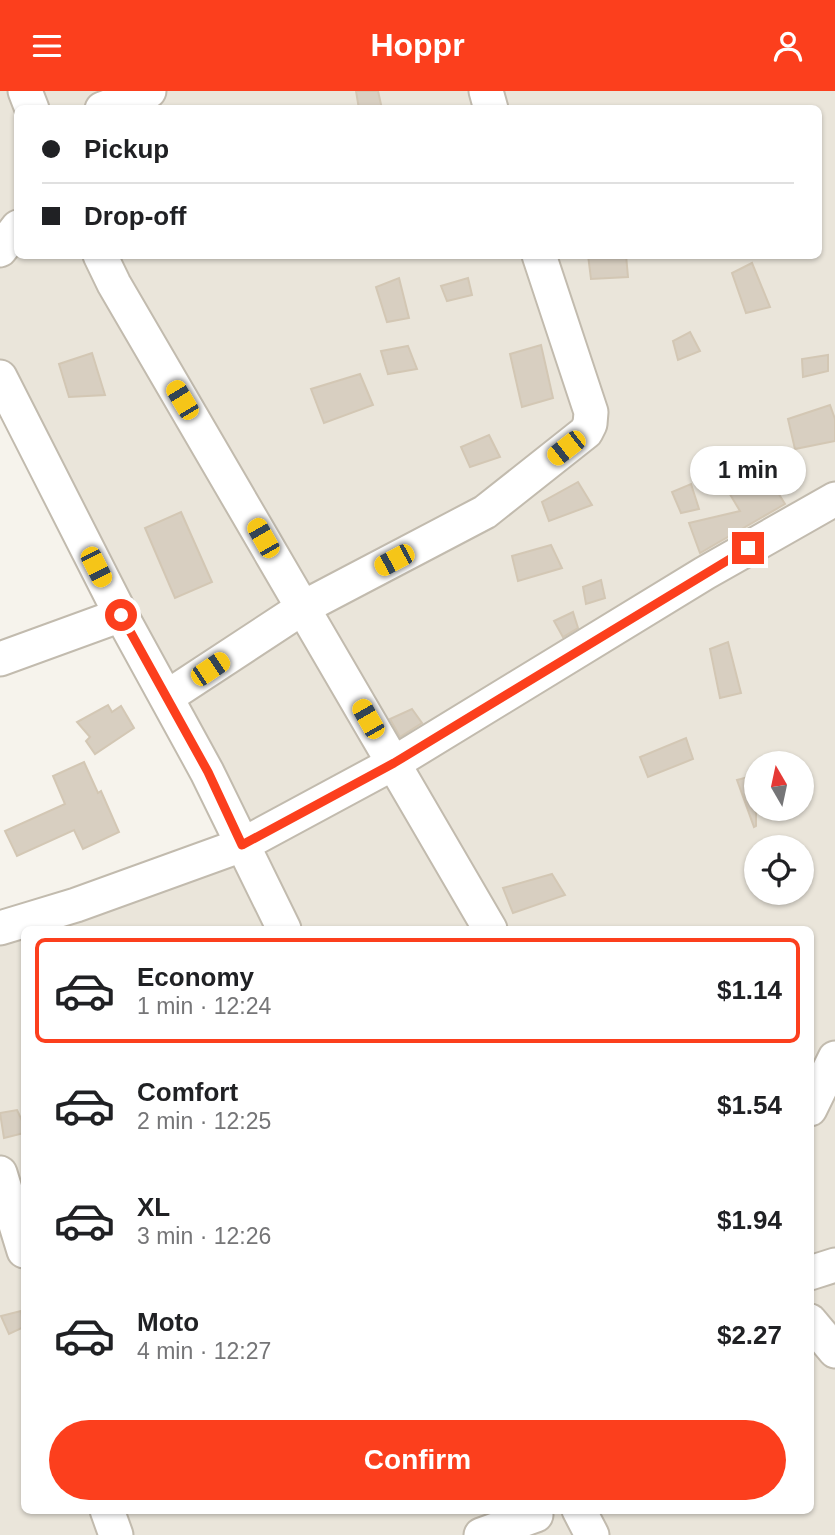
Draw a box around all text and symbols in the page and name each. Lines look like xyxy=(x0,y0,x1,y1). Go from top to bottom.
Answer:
icon: menu xyxy=(28,27,66,65)
text: Hoppr xyxy=(370,27,465,63)
icon: person xyxy=(769,27,807,65)
text: Pickup xyxy=(84,134,169,164)
text: Drop-off xyxy=(84,201,187,231)
car xyxy=(163,377,202,423)
car xyxy=(543,427,590,469)
callout: 1 min xyxy=(690,447,806,496)
text: 1 min xyxy=(718,457,778,483)
car xyxy=(244,515,283,561)
route end xyxy=(732,532,764,564)
car xyxy=(371,541,418,579)
car xyxy=(78,544,115,590)
route start xyxy=(105,599,137,631)
car xyxy=(187,649,234,689)
car xyxy=(349,696,388,742)
north arrow xyxy=(744,751,814,821)
map controls xyxy=(744,751,814,905)
button: locate xyxy=(744,835,814,905)
icon: car xyxy=(53,959,116,1022)
text: Economy xyxy=(137,962,254,992)
text: $1.14 xyxy=(717,975,782,1005)
text: 1 min · 12:24 xyxy=(137,993,271,1019)
icon: car xyxy=(53,1074,116,1137)
text: Comfort xyxy=(137,1077,238,1107)
text: $1.54 xyxy=(717,1090,782,1120)
text: 2 min · 12:25 xyxy=(137,1108,271,1134)
icon: car xyxy=(53,1189,116,1252)
text: XL xyxy=(137,1192,170,1222)
text: $1.94 xyxy=(717,1205,782,1235)
text: 3 min · 12:26 xyxy=(137,1223,271,1249)
icon: car xyxy=(53,1304,116,1367)
text: Moto xyxy=(137,1307,199,1337)
text: $2.27 xyxy=(717,1320,782,1350)
text: 4 min · 12:27 xyxy=(137,1338,271,1364)
button: Confirm xyxy=(49,1420,786,1500)

